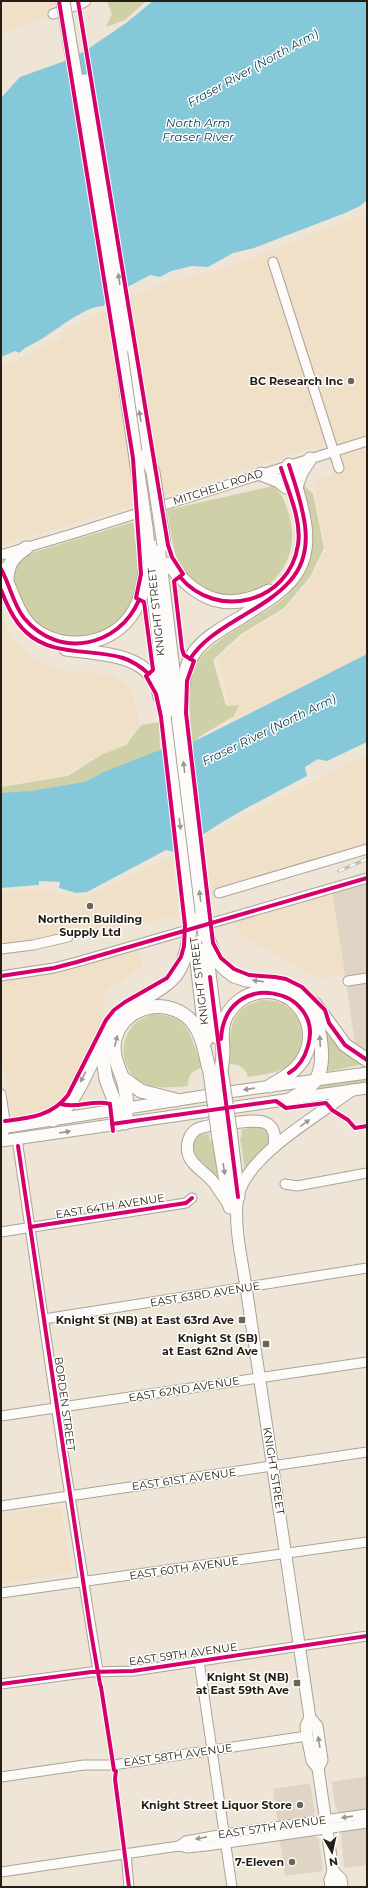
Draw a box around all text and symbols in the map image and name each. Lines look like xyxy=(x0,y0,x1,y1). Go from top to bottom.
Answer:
water label: Fraser River (North Arm) xyxy=(185,25,321,110)
water label: North Arm Fraser River xyxy=(162,115,234,144)
one-way arrow xyxy=(116,273,122,285)
place label: BC Research Inc xyxy=(250,374,343,388)
marker: BC Research Inc xyxy=(346,376,356,386)
one-way arrow xyxy=(137,410,143,422)
street label: MITCHELL ROAD xyxy=(171,466,265,508)
street label: KNIGHT STREET xyxy=(144,566,168,657)
water label: Fraser River (North Arm) xyxy=(199,691,338,769)
one-way arrow xyxy=(181,761,187,773)
one-way arrow xyxy=(177,818,183,830)
one-way arrow xyxy=(197,890,203,903)
marker: Northern Building Supply Ltd xyxy=(85,901,95,911)
place label: Northern Building Supply Ltd xyxy=(38,912,142,939)
street label: KNIGHT STREET xyxy=(187,935,211,1026)
one-way arrow xyxy=(252,978,264,984)
one-way arrow xyxy=(113,1034,119,1047)
one-way arrow xyxy=(317,1035,324,1047)
one-way arrow xyxy=(80,1071,86,1082)
one-way arrow xyxy=(243,1086,255,1092)
one-way arrow xyxy=(300,1120,310,1128)
one-way arrow xyxy=(59,1129,71,1135)
one-way arrow xyxy=(221,1163,227,1175)
street label: EAST 64TH AVENUE xyxy=(55,1190,165,1222)
street label: EAST 63RD AVENUE xyxy=(149,1278,261,1310)
place label: Knight St (NB) at East 63rd Ave xyxy=(56,1313,234,1327)
marker: Knight St (NB) at East 63rd Ave xyxy=(237,1315,247,1325)
place label: Knight St (SB) at East 62nd Ave xyxy=(162,1331,258,1358)
marker: Knight St (SB) at East 62nd Ave xyxy=(261,1339,271,1349)
street label: BORDEN STREET xyxy=(51,1356,79,1453)
street label: EAST 62ND AVENUE xyxy=(127,1373,241,1405)
street label: KNIGHT STREET xyxy=(260,1426,288,1517)
street label: EAST 61ST AVENUE xyxy=(131,1465,237,1493)
street label: EAST 60TH AVENUE xyxy=(128,1553,240,1583)
street label: EAST 59TH AVENUE xyxy=(128,1639,238,1669)
place label: Knight St (NB) at East 59th Ave xyxy=(196,1670,289,1697)
marker: Knight St (NB) at East 59th Ave xyxy=(292,1678,302,1688)
one-way arrow xyxy=(316,1736,322,1748)
street label: EAST 58TH AVENUE xyxy=(123,1740,233,1770)
place label: Knight Street Liquor Store xyxy=(141,1798,292,1812)
marker: Knight Street Liquor Store xyxy=(295,1800,305,1810)
street label: EAST 57TH AVENUE xyxy=(217,1812,327,1842)
one-way arrow xyxy=(340,1814,353,1820)
north arrow xyxy=(312,1832,352,1872)
one-way arrow xyxy=(195,1836,207,1842)
text: N xyxy=(328,1854,339,1869)
place label: 7-Eleven xyxy=(235,1855,284,1869)
marker: 7-Eleven xyxy=(287,1857,297,1867)

